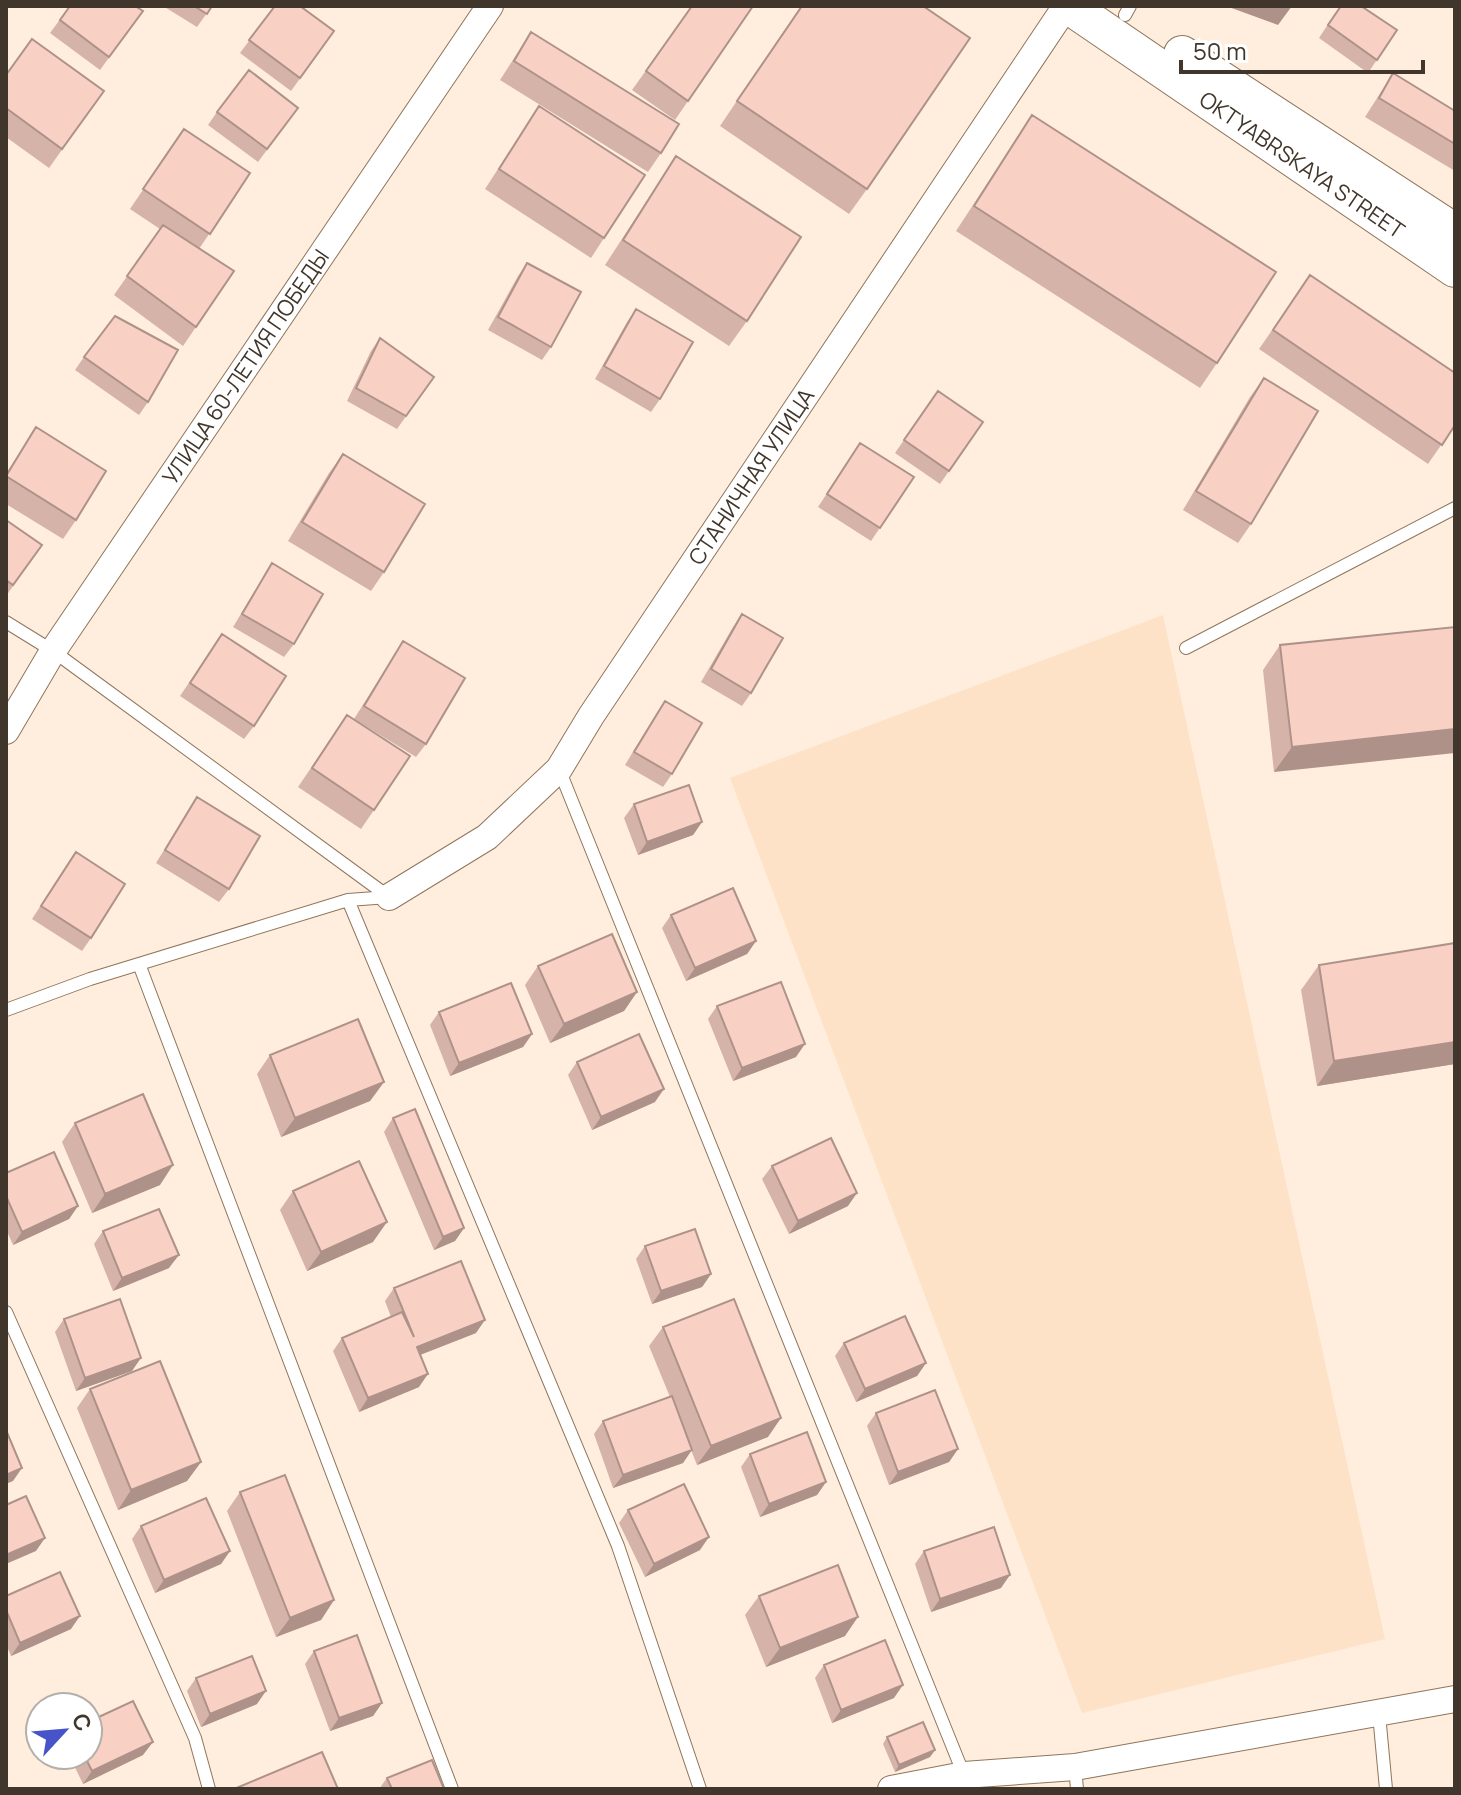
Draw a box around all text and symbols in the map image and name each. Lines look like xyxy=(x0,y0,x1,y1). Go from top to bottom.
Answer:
scale bar xyxy=(1181,24,1423,74)
text: 50 m xyxy=(1193,34,1247,67)
street label: OKTYABRSKAYA STREET xyxy=(1194,84,1410,245)
street label: УЛИЦА 60-ЛЕТИЯ ПОБЕДЫ xyxy=(155,244,336,490)
street label: СТАНИЧНАЯ УЛИЦА xyxy=(681,382,821,571)
north arrow xyxy=(24,1691,104,1771)
text: С xyxy=(65,1708,99,1736)

